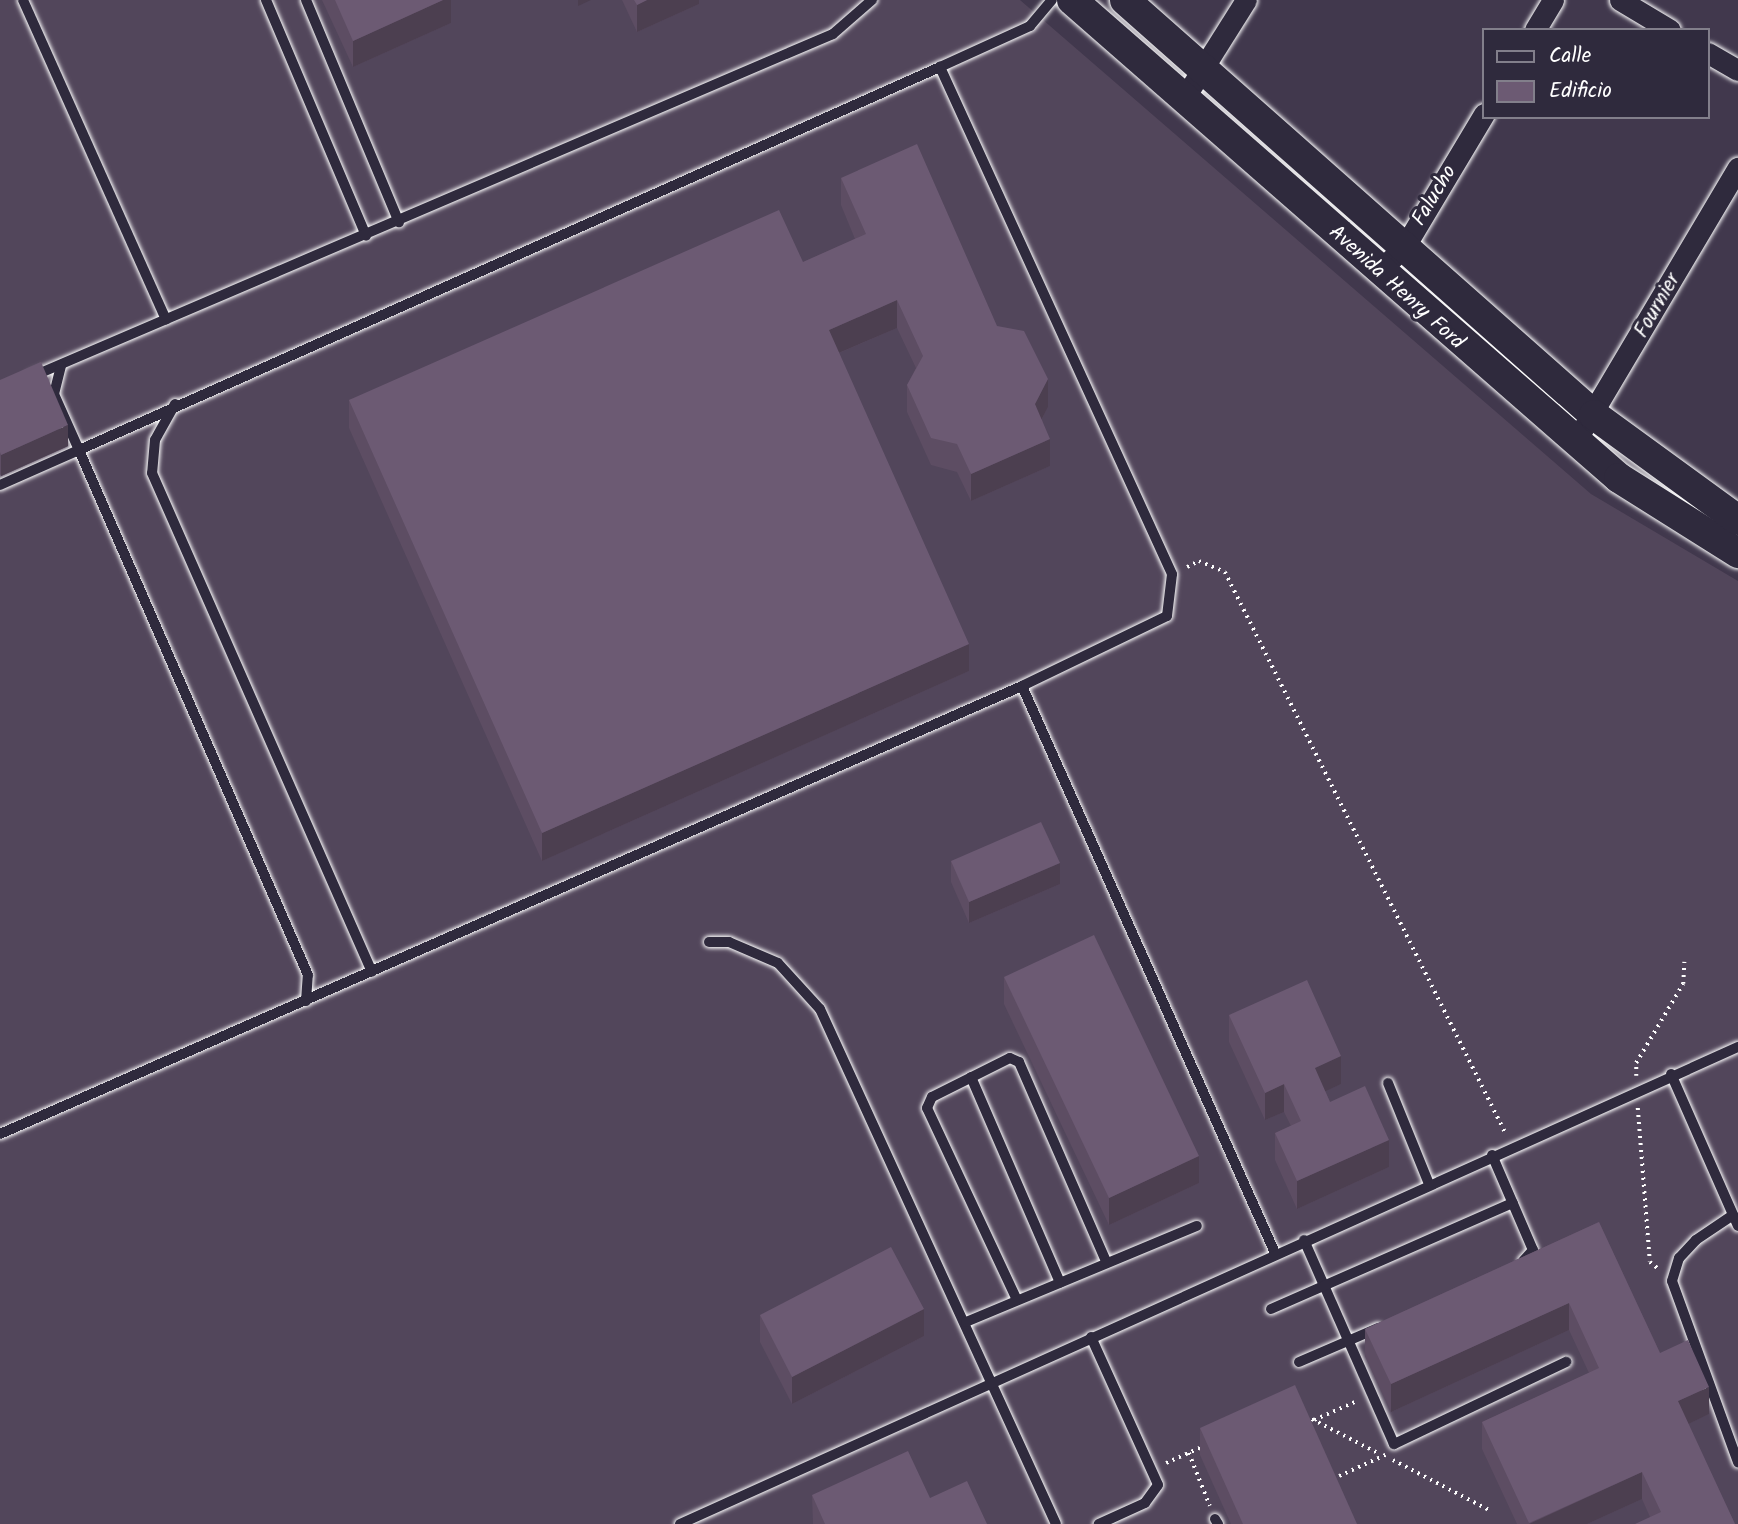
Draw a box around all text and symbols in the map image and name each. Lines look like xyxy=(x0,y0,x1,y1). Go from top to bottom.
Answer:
legend xyxy=(1482,28,1710,119)
text: Calle xyxy=(1549,40,1591,73)
text: Edificio xyxy=(1549,75,1612,108)
street label: Falucho xyxy=(1407,161,1463,231)
street label: Avenida Henry Ford xyxy=(1323,220,1469,356)
street label: Fournier xyxy=(1630,269,1686,343)

